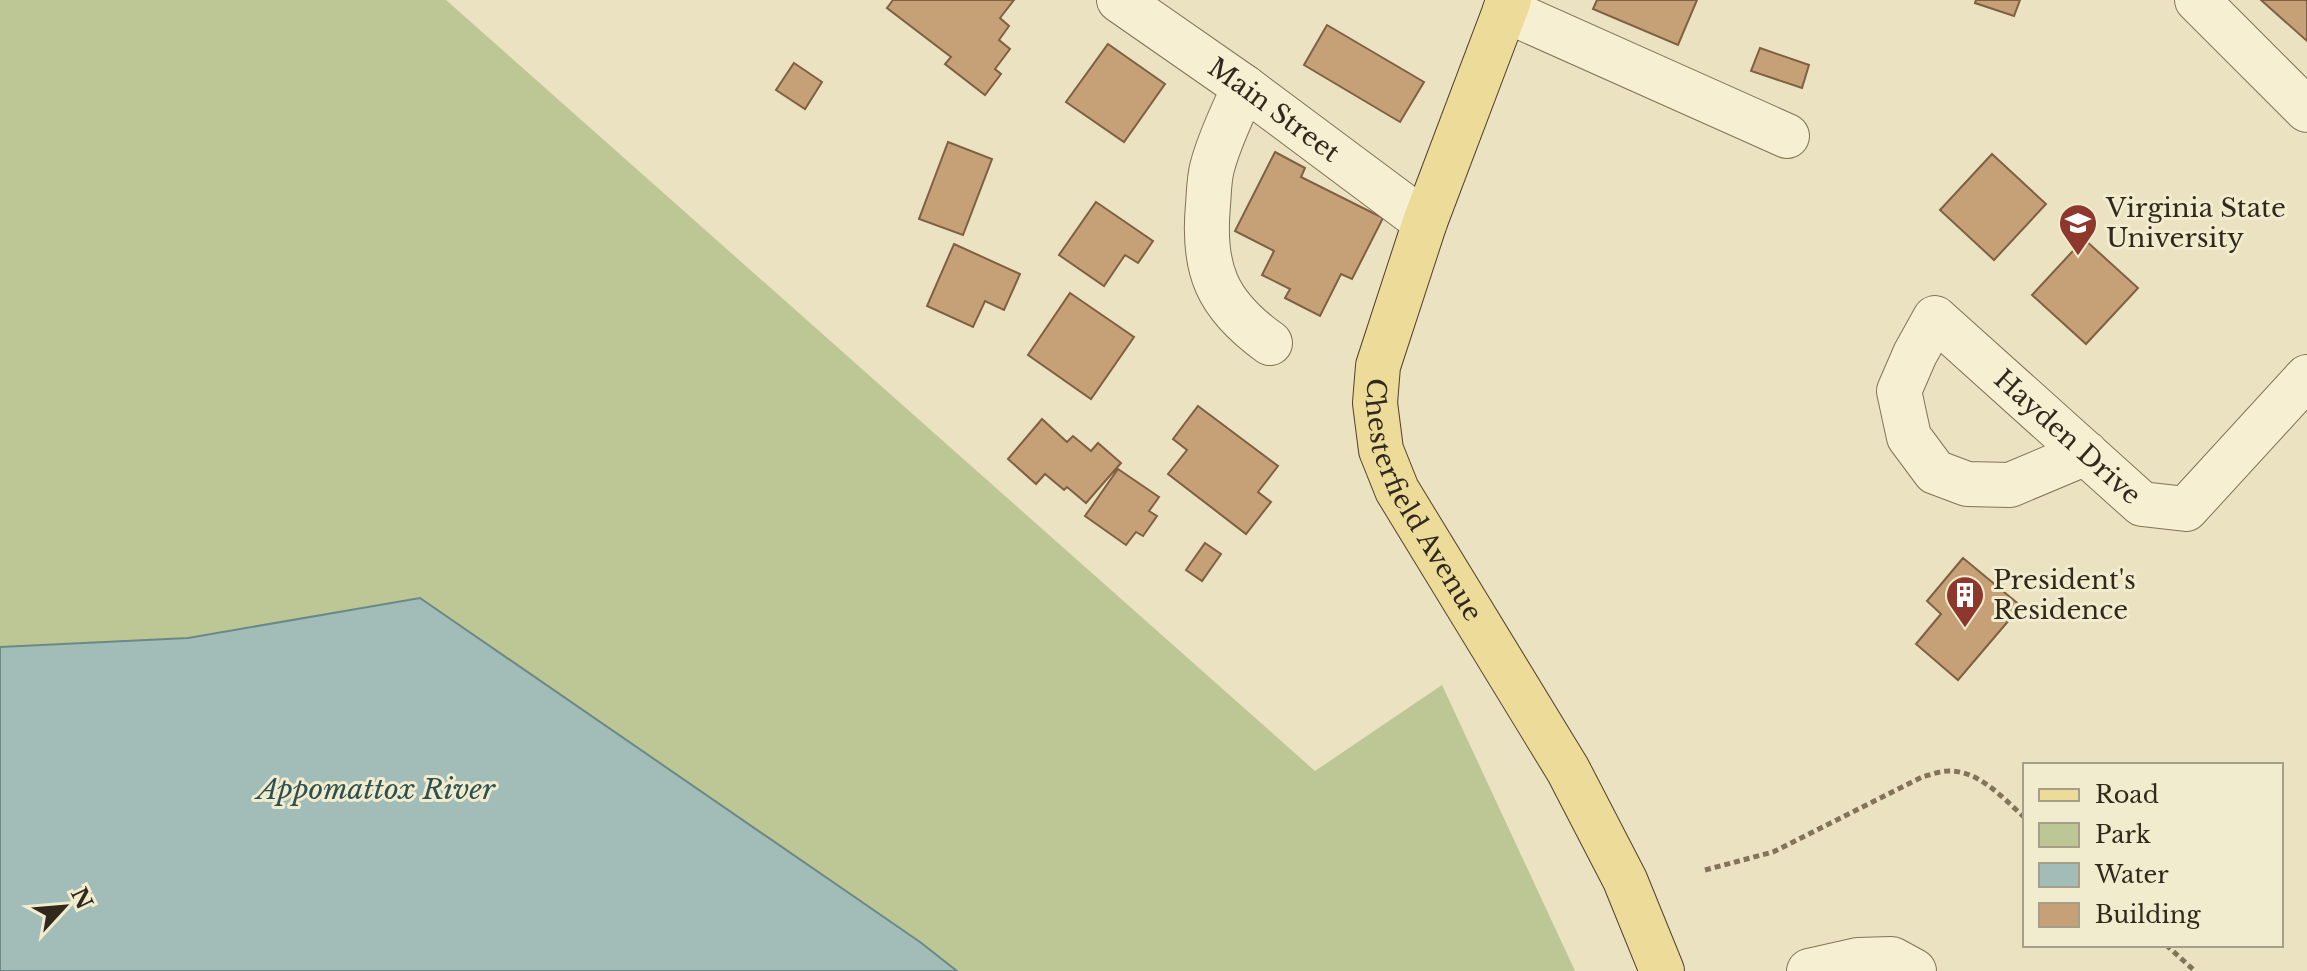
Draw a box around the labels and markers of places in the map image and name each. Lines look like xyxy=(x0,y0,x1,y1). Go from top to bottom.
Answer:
place label: Virginia State University xyxy=(2105,192,2286,254)
school or university icon: Virginia State University xyxy=(2057,202,2099,257)
place label: President's Residence xyxy=(1993,564,2136,626)
building icon: President's Residence xyxy=(1944,574,1986,629)

